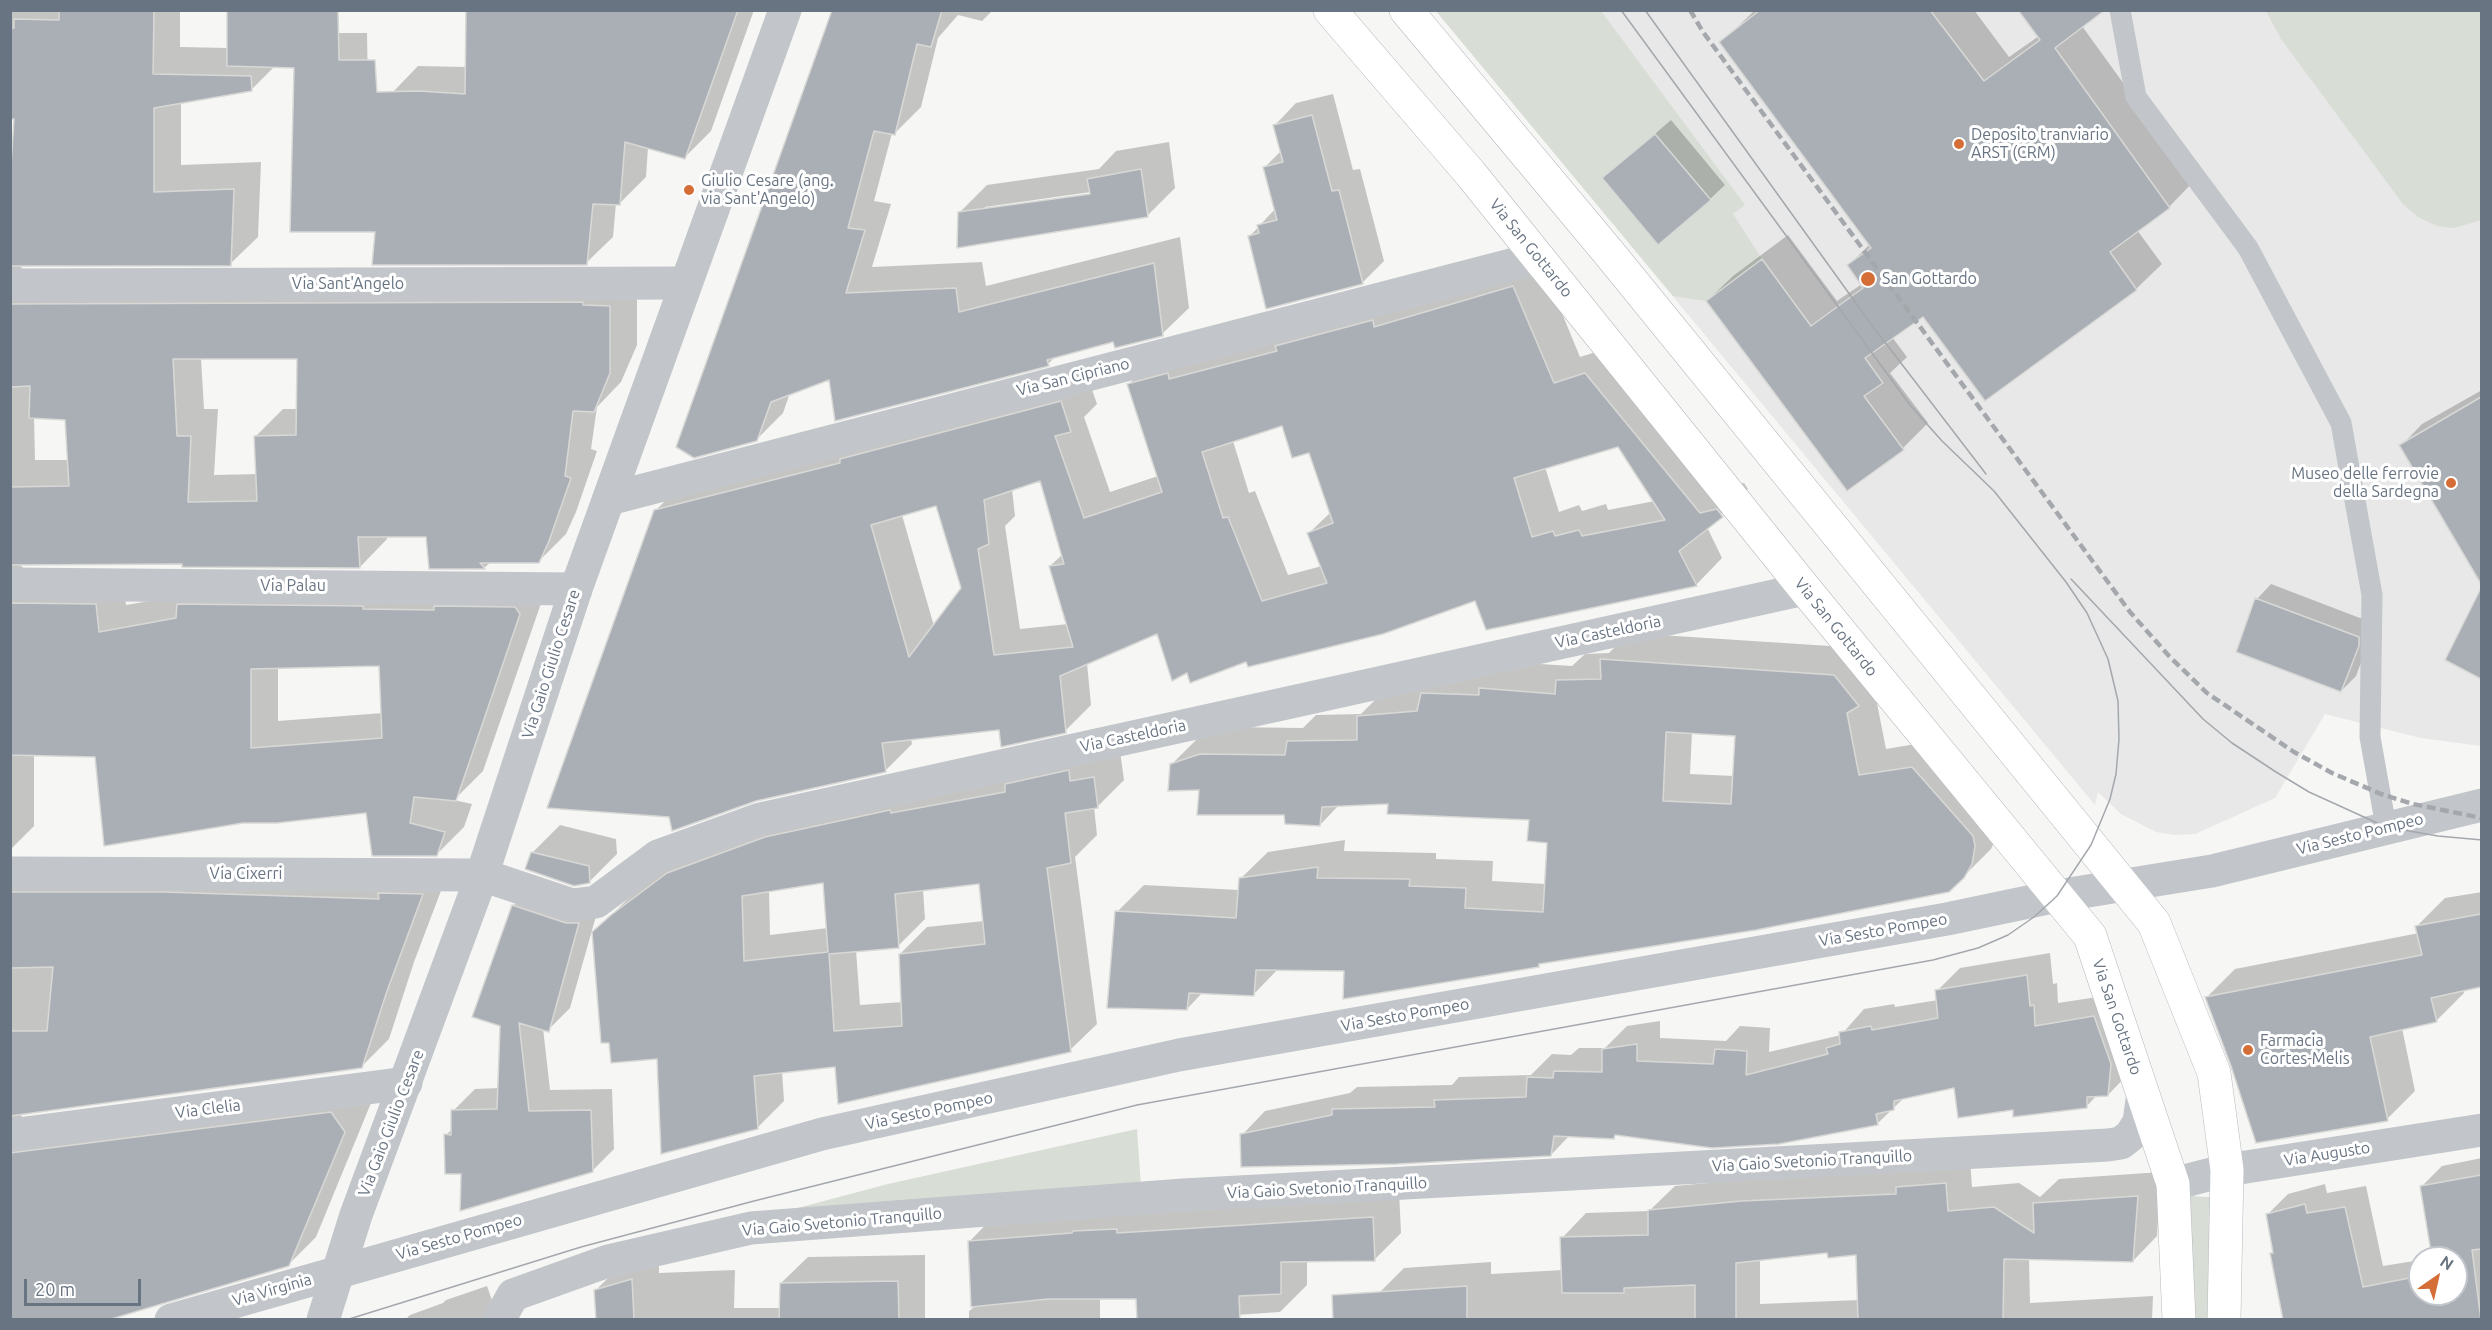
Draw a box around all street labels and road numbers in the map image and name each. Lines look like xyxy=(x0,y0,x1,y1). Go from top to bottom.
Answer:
street label: Via San Gottardo xyxy=(1485,195,1577,301)
street label: Via Sant'Angelo xyxy=(292,274,404,294)
street label: Via San Cipriano xyxy=(1015,354,1131,400)
street label: Via San Gottardo xyxy=(1790,574,1882,680)
street label: Via Palau xyxy=(260,576,326,596)
street label: Via Gaio Giulio Cesare xyxy=(518,587,584,741)
street label: Via Casteldoria xyxy=(1553,611,1663,653)
street label: Via Casteldoria xyxy=(1078,715,1188,757)
street label: Via Sesto Pompeo xyxy=(2295,809,2425,859)
street label: Via Cixerri xyxy=(210,864,282,884)
street label: Via Sesto Pompeo xyxy=(1817,909,1949,951)
street label: Via San Gottardo xyxy=(2088,956,2146,1078)
street label: Via Sesto Pompeo xyxy=(1339,994,1471,1036)
street label: Via Gaio Giulio Cesare xyxy=(354,1047,428,1199)
street label: Via Sesto Pompeo xyxy=(863,1088,995,1134)
street label: Via Clelia xyxy=(174,1095,242,1123)
street label: Via Augusto xyxy=(2283,1138,2371,1170)
street label: Via Gaio Svetonio Tranquillo xyxy=(1711,1146,1913,1176)
street label: Via Gaio Svetonio Tranquillo xyxy=(1226,1173,1428,1203)
street label: Via Gaio Svetonio Tranquillo xyxy=(741,1204,943,1240)
street label: Via Sesto Pompeo xyxy=(394,1210,524,1264)
street label: Via Virginia xyxy=(230,1270,314,1310)

